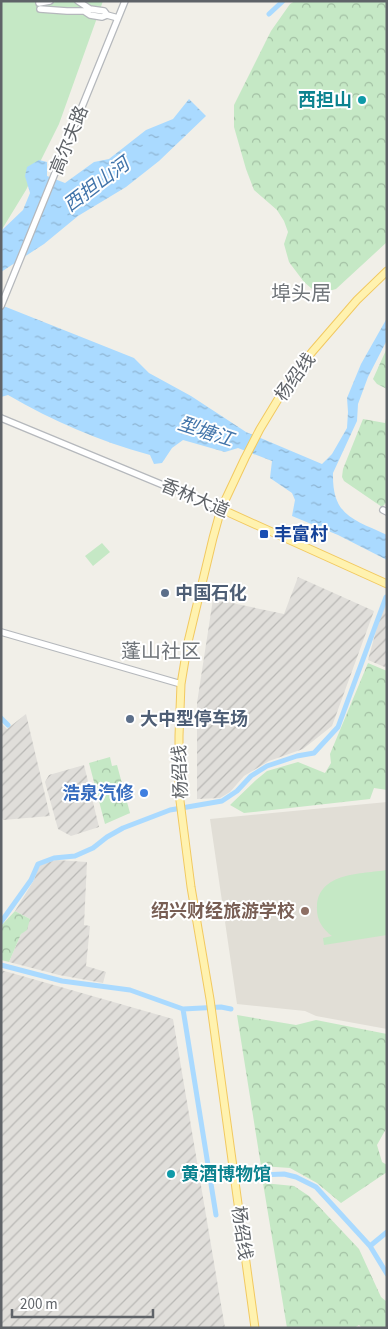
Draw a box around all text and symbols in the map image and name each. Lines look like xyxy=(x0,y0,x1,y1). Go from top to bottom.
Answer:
place label: 西担山 xyxy=(298,88,352,113)
marker: 西担山 xyxy=(356,94,368,106)
street label: 高尔夫路 xyxy=(44,102,95,178)
water label: 西担山河 xyxy=(58,149,139,219)
district label: 埠头居 xyxy=(271,280,331,308)
street label: 杨绍线 xyxy=(269,348,321,406)
water label: 型塘江 xyxy=(174,411,239,455)
street label: 香林大道 xyxy=(157,473,233,524)
place label: 丰富村 xyxy=(274,522,328,547)
marker: 丰富村 xyxy=(258,528,270,540)
place label: 中国石化 xyxy=(175,581,247,606)
marker: 中国石化 xyxy=(159,587,171,599)
district label: 蓬山社区 xyxy=(121,638,201,666)
place label: 大中型停车场 xyxy=(140,707,248,732)
marker: 大中型停车场 xyxy=(124,713,136,725)
street label: 杨绍线 xyxy=(167,745,194,799)
place label: 浩泉汽修 xyxy=(62,781,134,806)
marker: 浩泉汽修 xyxy=(138,787,150,799)
place label: 绍兴财经旅游学校 xyxy=(151,899,295,924)
marker: 绍兴财经旅游学校 xyxy=(299,905,311,917)
place label: 黄酒博物馆 xyxy=(181,1162,271,1187)
marker: 黄酒博物馆 xyxy=(165,1168,177,1180)
street label: 杨绍线 xyxy=(225,1205,258,1262)
scale bar xyxy=(12,1286,154,1318)
text: 200 m xyxy=(20,1294,58,1315)

